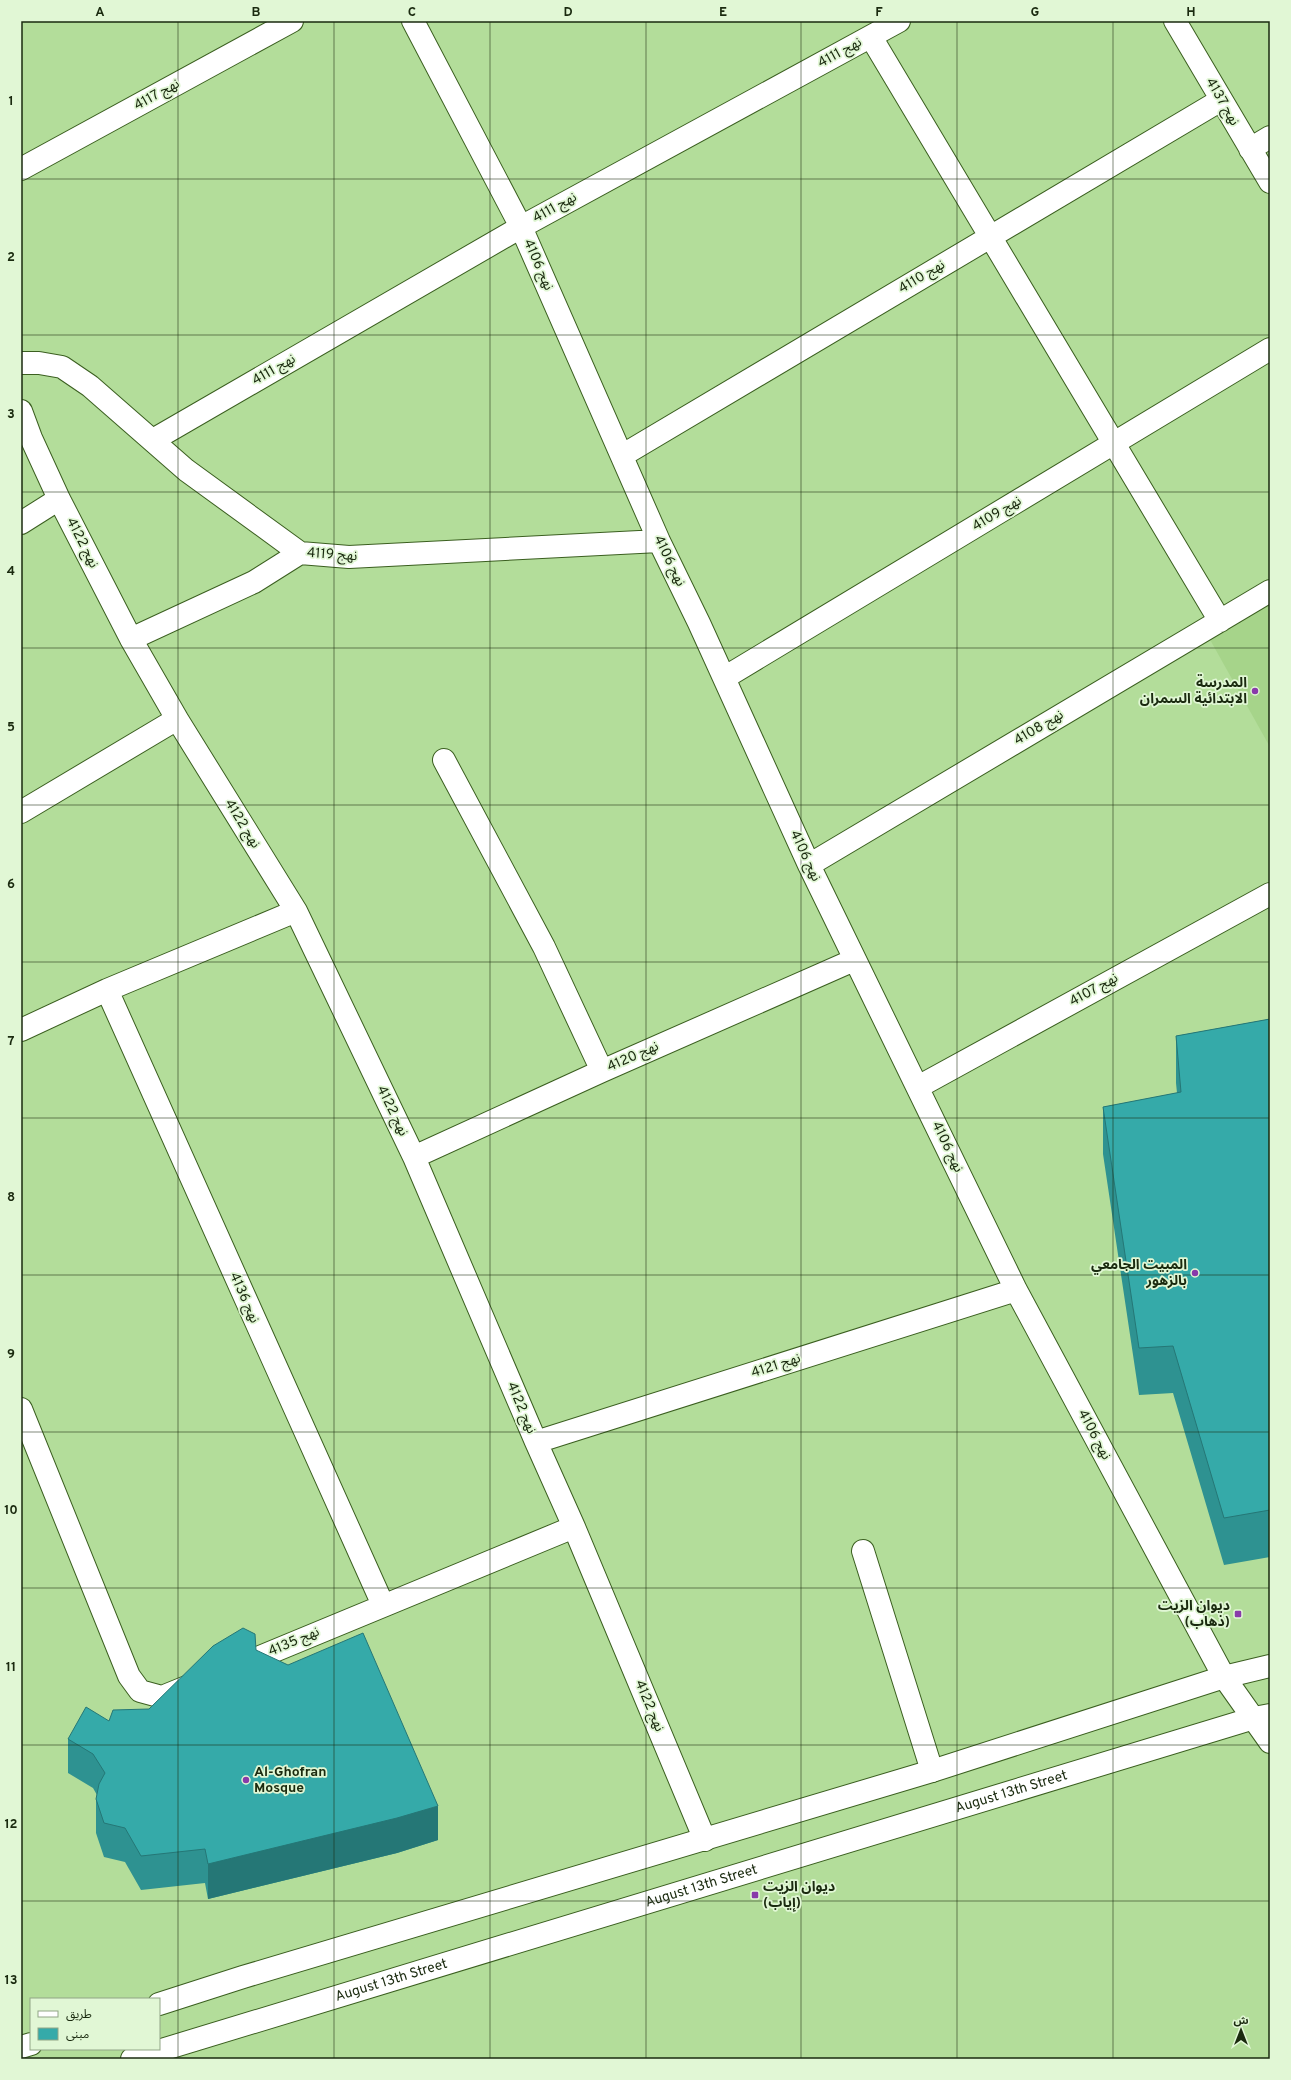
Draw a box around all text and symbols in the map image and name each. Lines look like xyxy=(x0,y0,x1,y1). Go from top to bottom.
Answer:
text: A xyxy=(95,5,105,21)
text: B xyxy=(252,5,261,21)
text: C xyxy=(408,5,416,21)
text: D xyxy=(563,5,573,21)
text: E xyxy=(719,5,727,21)
text: F xyxy=(875,5,883,21)
text: G xyxy=(1031,5,1040,21)
text: H xyxy=(1186,5,1196,21)
street label: نهج 4111 xyxy=(815,34,866,73)
street label: نهج 4117 xyxy=(131,75,184,115)
street label: نهج 4137 xyxy=(1201,75,1243,130)
text: 1 xyxy=(8,94,14,110)
street label: نهج 4111 xyxy=(530,189,581,228)
street label: نهج 4106 xyxy=(518,237,557,294)
text: 2 xyxy=(7,250,15,266)
street label: نهج 4110 xyxy=(896,256,949,298)
street label: نهج 4111 xyxy=(249,351,300,390)
text: 3 xyxy=(7,407,15,423)
street label: نهج 4109 xyxy=(969,493,1025,536)
street label: نهج 4122 xyxy=(61,515,102,572)
street label: نهج 4106 xyxy=(649,533,689,590)
street label: نهج 4119 xyxy=(306,545,358,566)
text: 4 xyxy=(7,564,15,580)
place label: المدرسة الابتدائية السمران xyxy=(1140,674,1247,708)
marker: المدرسة الابتدائية السمران xyxy=(1250,686,1260,696)
street label: نهج 4108 xyxy=(1011,707,1068,750)
text: 5 xyxy=(7,720,15,736)
street label: نهج 4122 xyxy=(220,796,264,852)
street label: نهج 4106 xyxy=(785,828,824,885)
text: 6 xyxy=(7,877,15,893)
street label: نهج 4107 xyxy=(1067,970,1122,1011)
text: 7 xyxy=(8,1034,15,1050)
street label: نهج 4120 xyxy=(605,1038,662,1077)
street label: نهج 4122 xyxy=(372,1083,412,1140)
street label: نهج 4106 xyxy=(927,1119,967,1176)
text: 8 xyxy=(7,1190,15,1206)
place label: المبيت الجامعي بالزهور xyxy=(1091,1257,1187,1290)
marker: المبيت الجامعي بالزهور xyxy=(1190,1268,1200,1278)
street label: نهج 4136 xyxy=(224,1270,263,1327)
text: 9 xyxy=(7,1347,15,1363)
street label: نهج 4121 xyxy=(749,1350,803,1383)
street label: نهج 4122 xyxy=(502,1380,540,1437)
street label: نهج 4106 xyxy=(1073,1407,1114,1464)
text: 10 xyxy=(4,1503,18,1519)
place label: ديوان الزيت (ذهاب) xyxy=(1158,1598,1230,1631)
marker: ديوان الزيت (ذهاب) xyxy=(1233,1609,1243,1619)
street label: نهج 4135 xyxy=(266,1623,323,1661)
text: 11 xyxy=(6,1660,16,1676)
street label: نهج 4122 xyxy=(630,1678,668,1735)
place label: Al-Ghofran Mosque xyxy=(254,1764,327,1797)
street label: August 13th Street xyxy=(953,1767,1069,1817)
marker: Al-Ghofran Mosque xyxy=(241,1775,251,1785)
text: 12 xyxy=(4,1817,18,1833)
street label: August 13th Street xyxy=(643,1861,759,1911)
place label: ديوان الزيت (إياب) xyxy=(763,1879,835,1912)
marker: ديوان الزيت (إياب) xyxy=(750,1890,760,1900)
street label: August 13th Street xyxy=(333,1955,449,2005)
text: 13 xyxy=(5,1973,18,1989)
legend xyxy=(30,1998,160,2050)
text: طريق xyxy=(66,2007,92,2023)
north arrow xyxy=(1221,2010,1261,2050)
text: ش xyxy=(1233,2014,1249,2028)
text: مبنى xyxy=(66,2027,89,2043)

